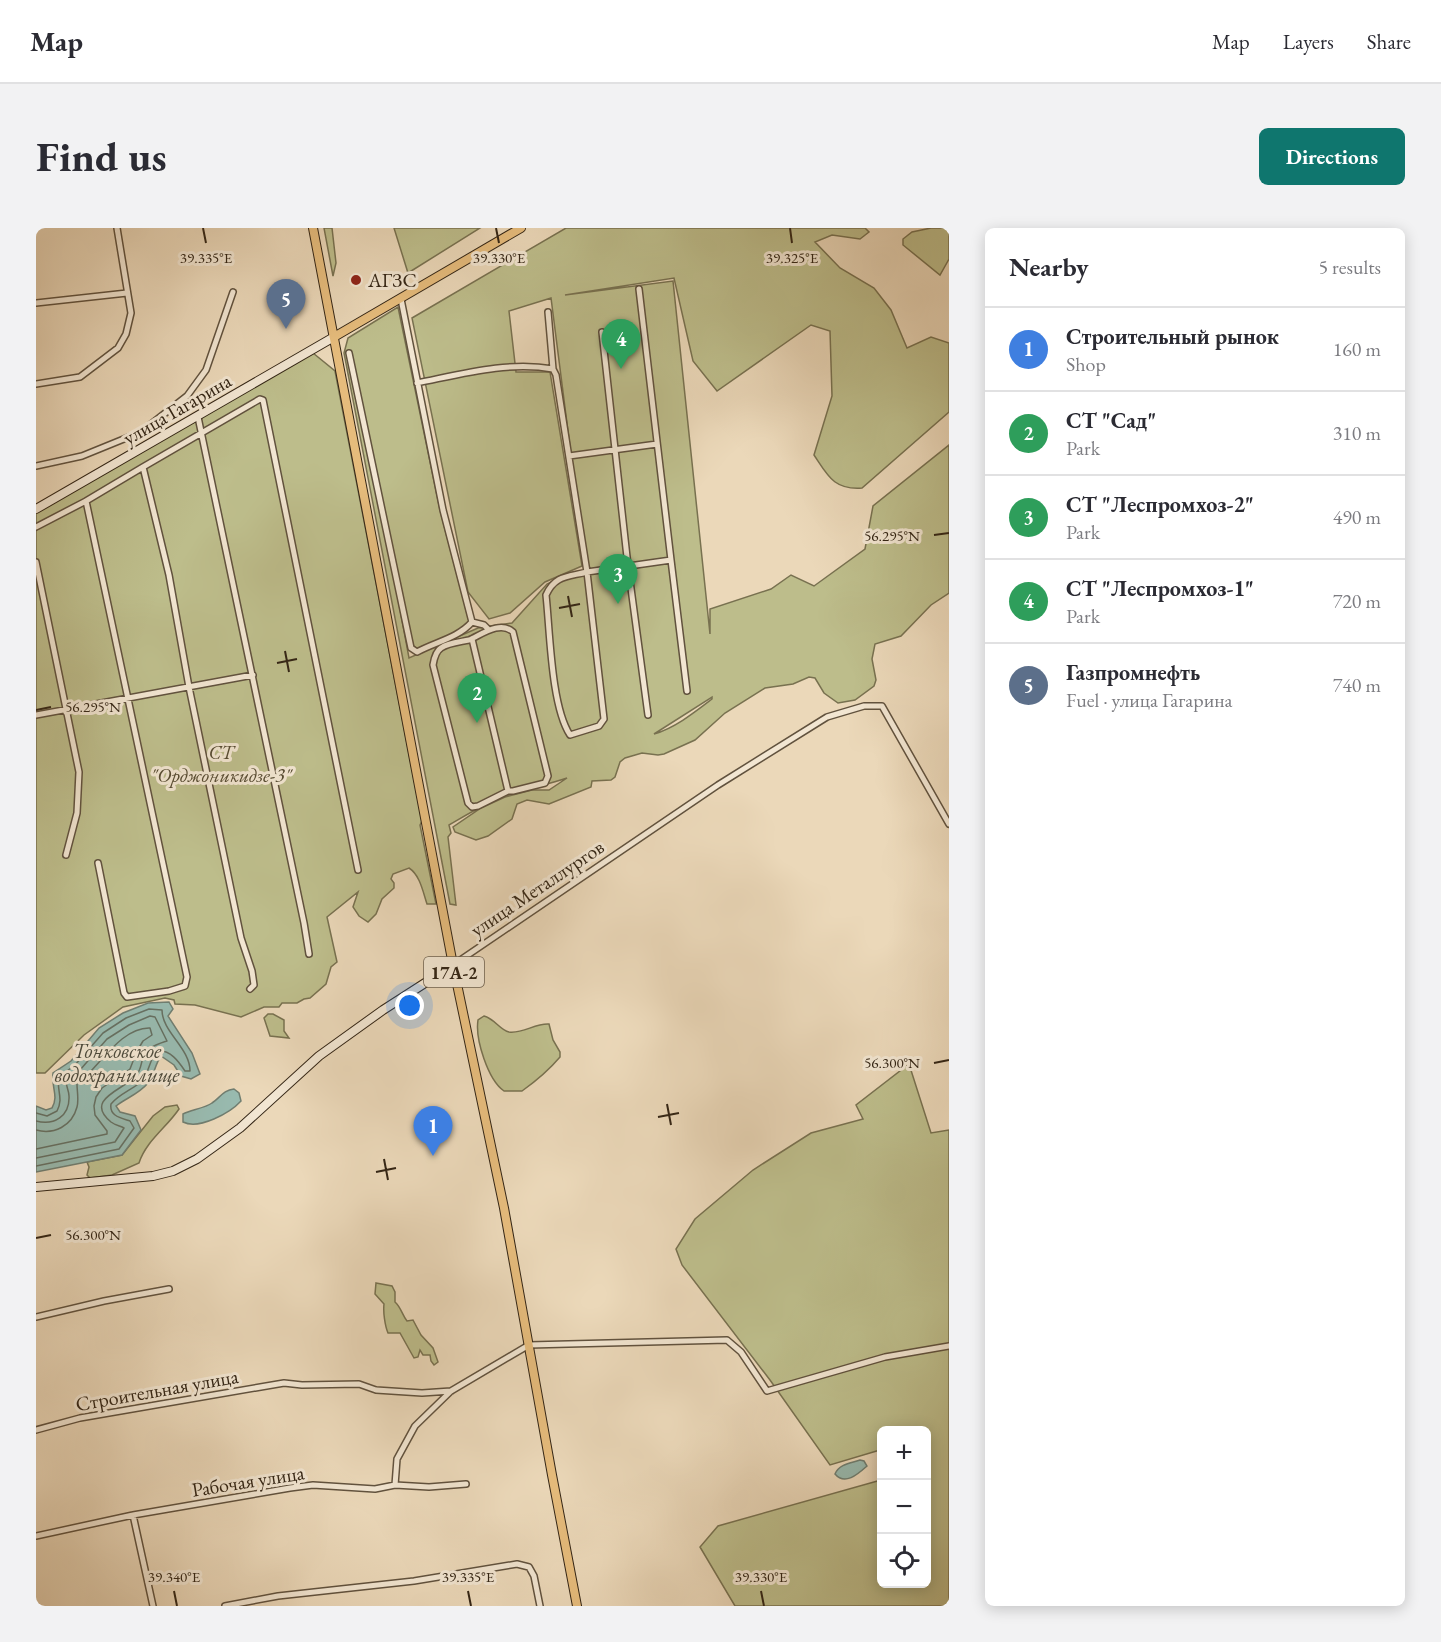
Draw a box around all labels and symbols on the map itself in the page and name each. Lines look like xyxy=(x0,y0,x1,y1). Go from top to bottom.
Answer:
text: 39.335°E xyxy=(180,248,233,267)
text: 39.330°E xyxy=(473,248,526,267)
text: 39.325°E xyxy=(766,248,819,267)
place label: АГЗС xyxy=(367,267,417,293)
marker: АГЗС xyxy=(349,273,363,287)
pin: 5 xyxy=(266,279,306,329)
pin: 4 xyxy=(602,320,640,369)
street label: улица Гагарина xyxy=(118,367,236,451)
text: 56.295°N xyxy=(864,526,920,545)
pin: 3 xyxy=(598,554,638,604)
pin: 2 xyxy=(458,674,496,723)
text: 56.295°N xyxy=(65,697,121,716)
park label: СТ "Орджоникидзе-3" xyxy=(151,739,294,788)
street label: улица Металлургов xyxy=(465,834,609,942)
road number: 17А-2 xyxy=(424,957,484,987)
your location xyxy=(395,991,424,1020)
water label: Тонковское водохранилище xyxy=(54,1037,180,1088)
text: 56.300°N xyxy=(864,1053,920,1072)
pin: 1 xyxy=(414,1106,452,1156)
text: 56.300°N xyxy=(65,1225,121,1244)
street label: Строительная улица xyxy=(74,1363,240,1417)
street label: Рабочая улица xyxy=(190,1459,306,1503)
text: 39.340°E xyxy=(148,1567,201,1586)
text: 39.335°E xyxy=(442,1567,495,1586)
text: 39.330°E xyxy=(735,1567,788,1586)

